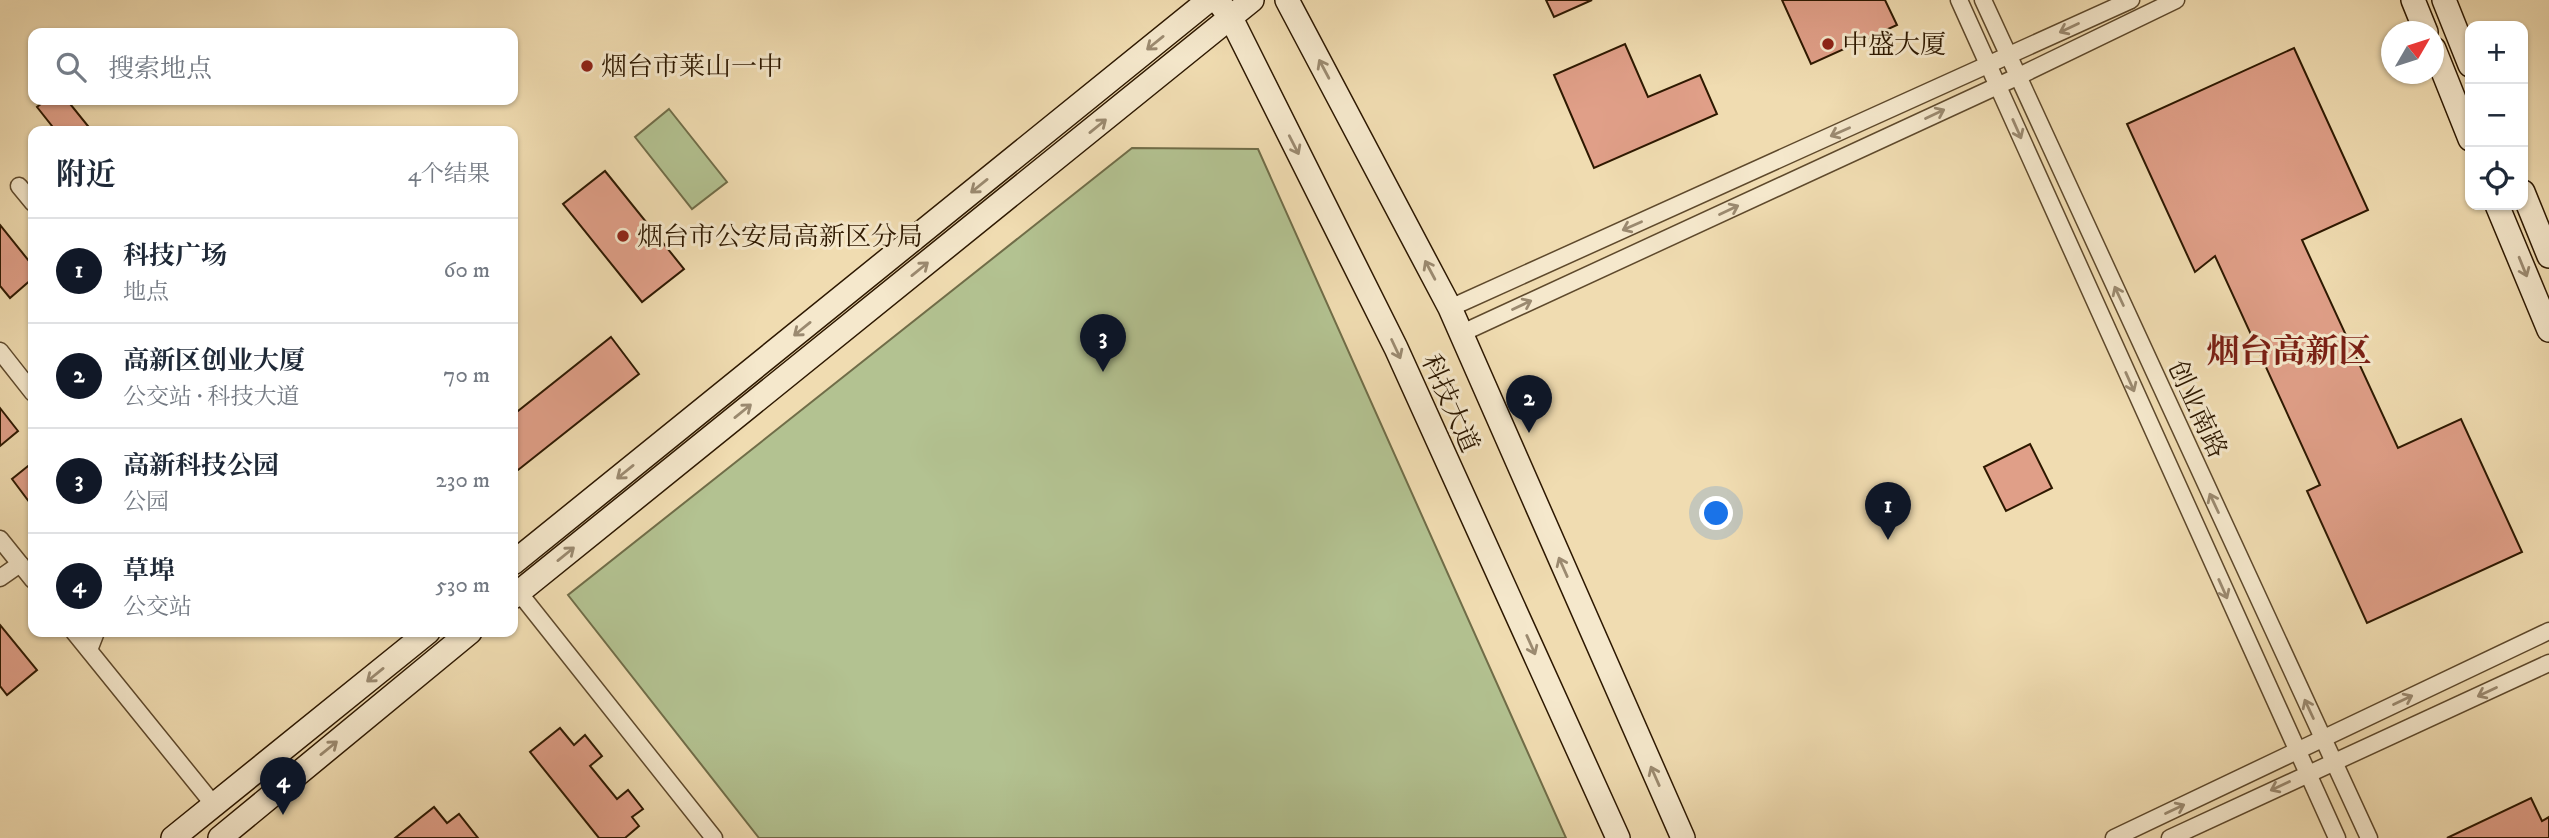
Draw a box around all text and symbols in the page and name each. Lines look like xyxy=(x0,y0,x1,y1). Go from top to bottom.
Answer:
north arrow xyxy=(2381,21,2444,84)
map controls xyxy=(2465,21,2528,210)
button: + xyxy=(2465,21,2528,84)
one-way arrow xyxy=(2059,22,2080,36)
search box xyxy=(28,28,518,105)
place label: 中盛大厦 xyxy=(1842,29,1946,62)
one-way arrow xyxy=(1147,35,1165,51)
marker: 中盛大厦 xyxy=(1820,36,1836,52)
icon: search xyxy=(52,48,90,86)
place label: 烟台市莱山一中 xyxy=(601,51,783,84)
text: 搜索地点 xyxy=(108,53,212,86)
marker: 烟台市莱山一中 xyxy=(579,58,595,74)
one-way arrow xyxy=(1317,60,1331,80)
button: − xyxy=(2465,84,2528,147)
one-way arrow xyxy=(1924,107,1946,120)
one-way arrow xyxy=(1088,118,1106,134)
one-way arrow xyxy=(2011,118,2024,139)
one-way arrow xyxy=(1829,126,1851,139)
one-way arrow xyxy=(1288,134,1302,155)
button: locate xyxy=(2465,147,2528,210)
text: 附近 xyxy=(56,157,116,194)
text: 4个结果 xyxy=(408,160,490,189)
one-way arrow xyxy=(970,178,988,194)
one-way arrow xyxy=(1718,202,1739,216)
one-way arrow xyxy=(1622,220,1643,233)
place label: 烟台市公安局高新区分局 xyxy=(637,221,923,254)
marker: 烟台市公安局高新区分局 xyxy=(615,228,631,244)
text: 科技广场 xyxy=(123,240,227,273)
text: 1 xyxy=(75,256,83,285)
text: 60 m xyxy=(443,256,490,285)
one-way arrow xyxy=(2518,256,2531,278)
one-way arrow xyxy=(911,261,929,276)
one-way arrow xyxy=(1423,261,1437,281)
text: 地点 xyxy=(123,278,169,307)
one-way arrow xyxy=(2112,286,2126,307)
one-way arrow xyxy=(1511,298,1533,311)
pin: 3 xyxy=(1080,314,1126,372)
one-way arrow xyxy=(793,321,811,337)
district label: 烟台高新区 xyxy=(2207,332,2372,373)
one-way arrow xyxy=(1389,338,1403,359)
text: 高新区创业大厦 xyxy=(123,345,305,378)
street label: 科技大道 xyxy=(1413,349,1486,458)
street label: 创业南路 xyxy=(2160,356,2234,464)
text: 2 xyxy=(73,361,85,390)
text: 70 m xyxy=(443,361,490,390)
one-way arrow xyxy=(2124,370,2137,392)
pin: 2 xyxy=(1506,375,1552,433)
text: 公交站 · 科技大道 xyxy=(123,383,299,412)
one-way arrow xyxy=(734,403,752,419)
text: 高新科技公园 xyxy=(123,450,279,483)
one-way arrow xyxy=(616,464,634,480)
text: 3 xyxy=(75,466,83,495)
text: 230 m xyxy=(436,466,490,495)
pin: 1 xyxy=(1865,482,1911,540)
text: 公园 xyxy=(123,488,169,517)
one-way arrow xyxy=(2207,492,2220,514)
your location xyxy=(1699,496,1733,530)
one-way arrow xyxy=(556,546,574,561)
text: 草埠 xyxy=(123,555,175,588)
one-way arrow xyxy=(1556,557,1569,579)
text: 4 xyxy=(72,571,86,600)
text: 530 m xyxy=(435,571,490,600)
one-way arrow xyxy=(2217,578,2230,599)
text: 公交站 xyxy=(123,593,192,622)
one-way arrow xyxy=(1525,634,1538,655)
one-way arrow xyxy=(366,667,384,682)
one-way arrow xyxy=(2477,685,2498,699)
one-way arrow xyxy=(2392,693,2413,707)
one-way arrow xyxy=(2302,699,2315,720)
one-way arrow xyxy=(320,740,338,756)
pin: 4 xyxy=(260,757,306,815)
one-way arrow xyxy=(1648,765,1661,787)
one-way arrow xyxy=(2270,780,2291,793)
one-way arrow xyxy=(2164,802,2185,815)

